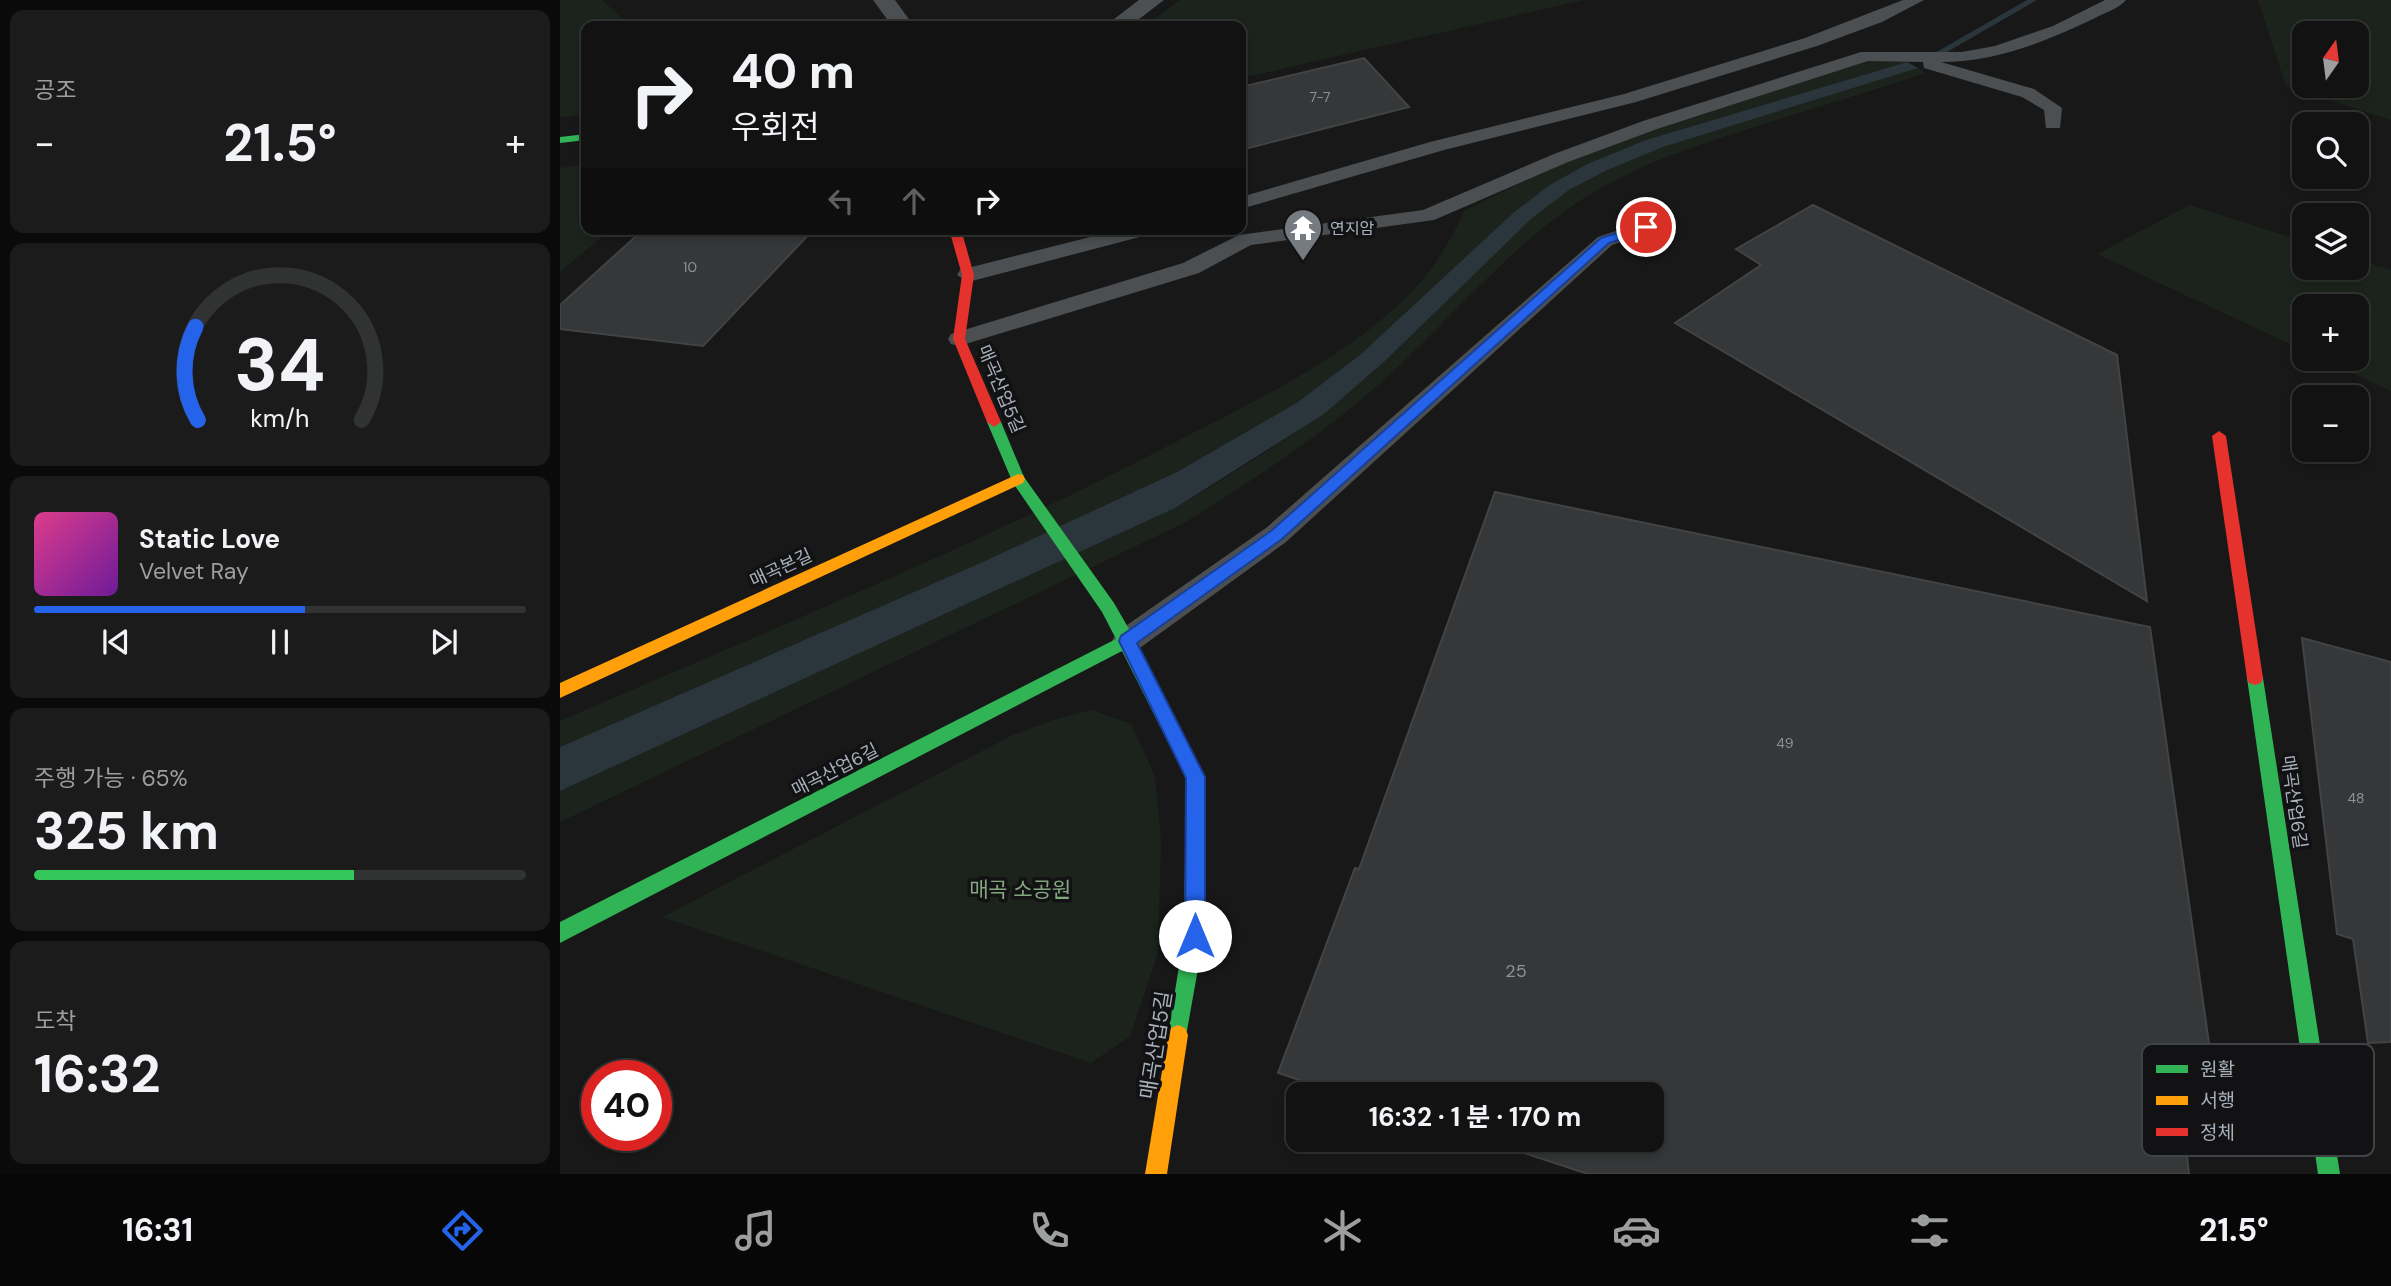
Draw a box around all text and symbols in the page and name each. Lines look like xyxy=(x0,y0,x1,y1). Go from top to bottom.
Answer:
north arrow xyxy=(2292,21,2370,98)
map controls xyxy=(2292,21,2369,462)
text: 40 m xyxy=(731,39,855,103)
icon: right xyxy=(616,49,707,140)
text: 공조 xyxy=(34,75,76,105)
house number: 7-7 xyxy=(1309,88,1331,106)
text: 우회전 xyxy=(731,106,819,148)
text: 21.5° xyxy=(223,109,337,177)
button: search xyxy=(2292,112,2369,189)
text: − xyxy=(34,118,55,168)
text: + xyxy=(505,118,526,168)
icon: left xyxy=(822,182,860,220)
icon: ahead xyxy=(895,182,933,220)
icon: right xyxy=(968,182,1006,220)
pin xyxy=(1616,197,1676,257)
button: layers xyxy=(2292,203,2369,280)
temple icon: 연지암 xyxy=(1282,207,1324,262)
icon: arrive xyxy=(1627,208,1665,246)
place label: 연지암 xyxy=(1330,218,1374,239)
house number: 10 xyxy=(683,258,697,276)
button: + xyxy=(2292,294,2369,371)
text: 34 xyxy=(234,319,326,414)
street label: 매곡산업5길 xyxy=(972,341,1030,437)
button: − xyxy=(2292,385,2369,462)
text: km/h xyxy=(250,402,310,435)
text: Static Love xyxy=(139,522,280,556)
street label: 매곡본길 xyxy=(746,543,816,593)
text: Velvet Ray xyxy=(139,556,249,586)
icon: previous xyxy=(97,623,135,661)
icon: pause xyxy=(261,623,299,661)
icon: next xyxy=(425,623,463,661)
house number: 49 xyxy=(1776,734,1794,752)
street label: 매곡산업6길 xyxy=(788,738,882,802)
street label: 매곡산업6길 xyxy=(2276,754,2312,850)
text: 주행 가능 · 65% xyxy=(34,763,188,793)
house number: 48 xyxy=(2347,789,2365,807)
text: 325 km xyxy=(34,797,219,865)
park label: 매곡 소공원 xyxy=(969,876,1071,904)
position arrow xyxy=(1158,899,1232,973)
house number: 25 xyxy=(1505,959,1527,983)
street label: 매곡산업5길 xyxy=(1134,989,1178,1101)
text: 도착 xyxy=(34,1006,76,1036)
text: 16:32 xyxy=(34,1040,160,1108)
legend xyxy=(2142,1044,2374,1156)
text: 원활 xyxy=(2200,1057,2235,1082)
speed limit sign: 40 xyxy=(581,1060,672,1151)
text: 서행 xyxy=(2200,1088,2235,1113)
text: 16:32 · 1 분 · 170 m xyxy=(1369,1100,1581,1134)
text: 정체 xyxy=(2200,1120,2235,1145)
icon: directions xyxy=(438,1206,487,1255)
icon: music xyxy=(731,1206,780,1255)
icon: phone xyxy=(1025,1206,1074,1255)
icon: climate xyxy=(1318,1206,1367,1255)
icon: car xyxy=(1612,1206,1661,1255)
icon: filters xyxy=(1905,1206,1954,1255)
text: 16:31 xyxy=(122,1209,193,1251)
text: 21.5° xyxy=(2199,1209,2269,1251)

